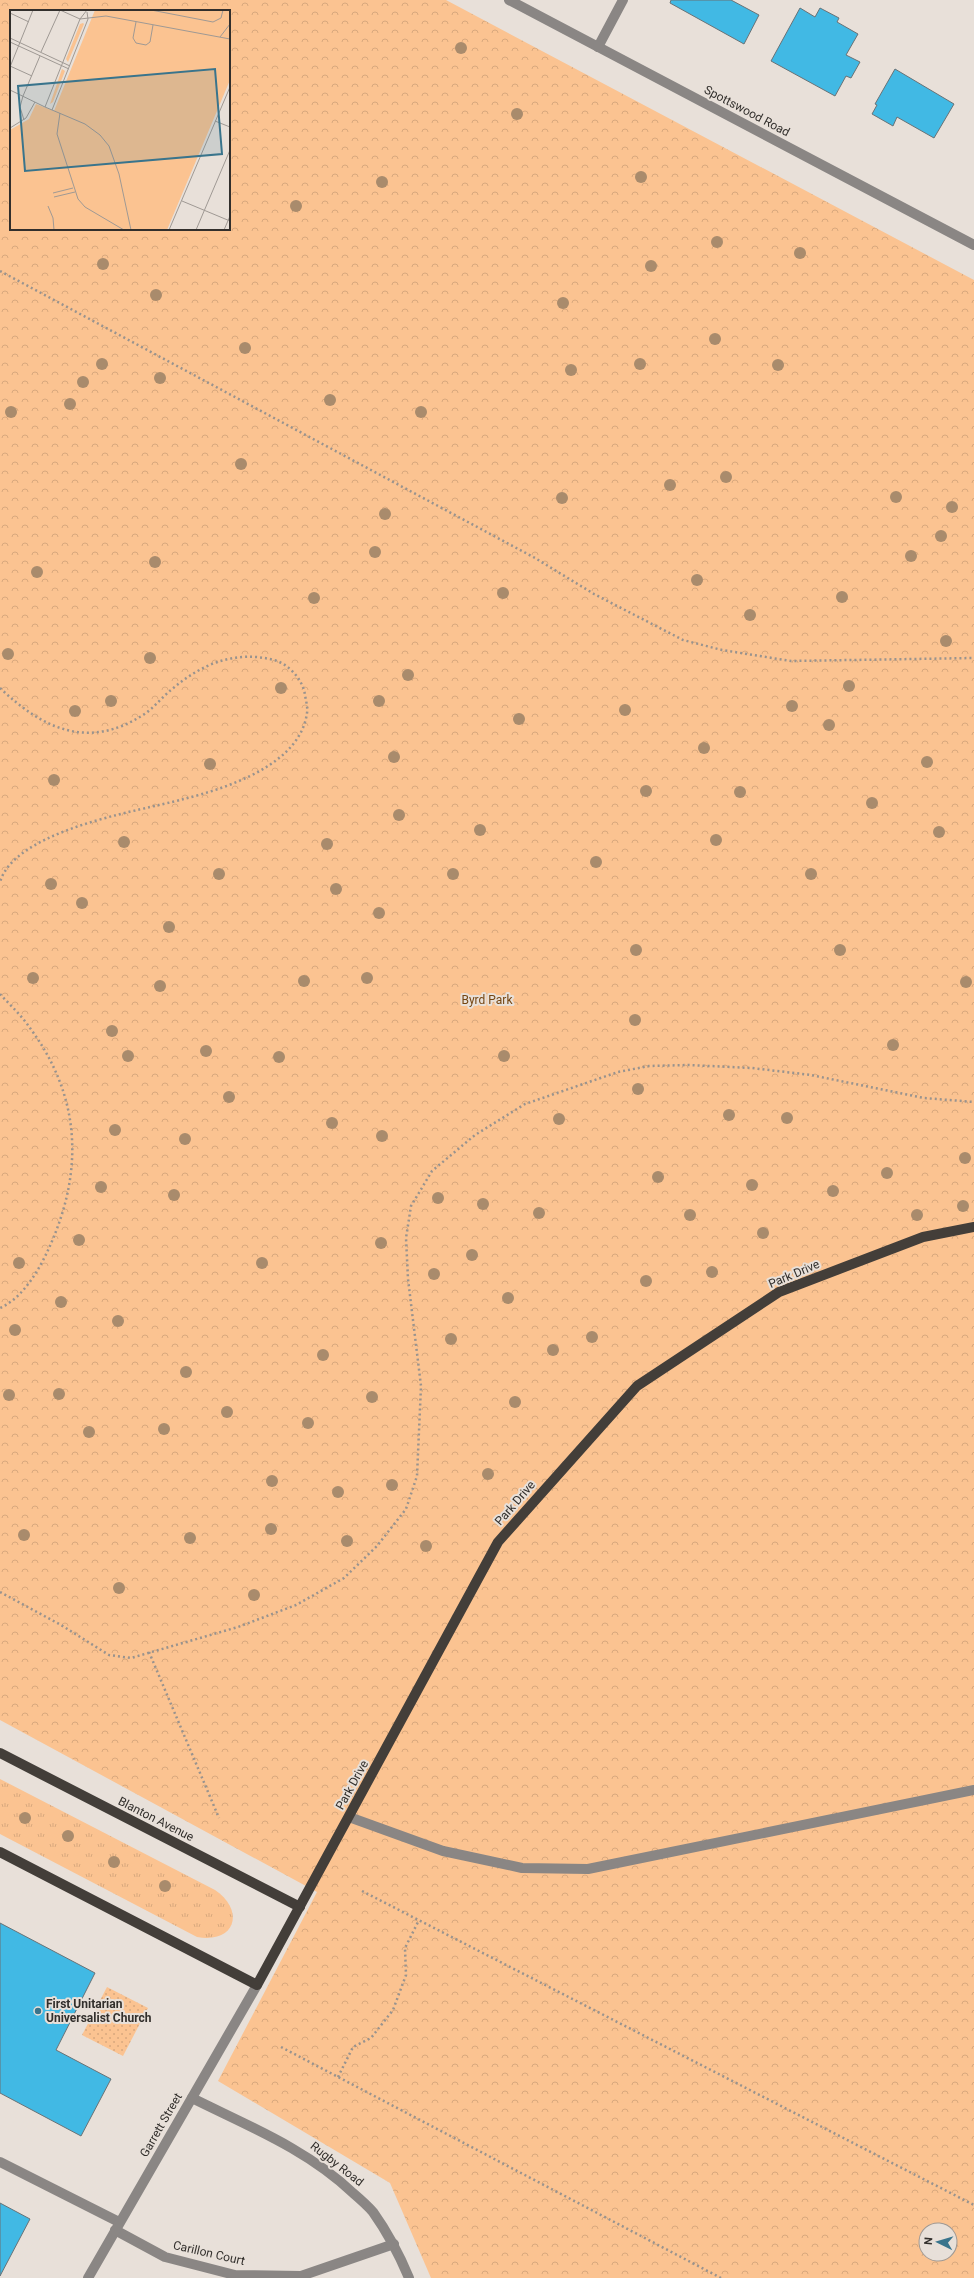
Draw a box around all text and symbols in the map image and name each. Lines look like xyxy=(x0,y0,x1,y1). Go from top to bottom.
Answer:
inset map xyxy=(10,10,230,230)
street label: Spottswood Road xyxy=(702,83,792,139)
park label: Byrd Park xyxy=(461,993,513,1007)
street label: Park Drive xyxy=(766,1257,822,1291)
street label: Park Drive xyxy=(492,1478,538,1528)
street label: Park Drive xyxy=(333,1758,371,1812)
street label: Blanton Avenue xyxy=(116,1794,196,1844)
place label: First Unitarian Universalist Church xyxy=(46,1997,152,2025)
marker: First Unitarian Universalist Church xyxy=(33,2006,43,2016)
street label: Garrett Street xyxy=(137,2090,185,2159)
street label: Rugby Road xyxy=(308,2139,366,2189)
north arrow xyxy=(918,2222,958,2262)
text: N xyxy=(922,2237,935,2246)
street label: Carillon Court xyxy=(172,2238,246,2268)

